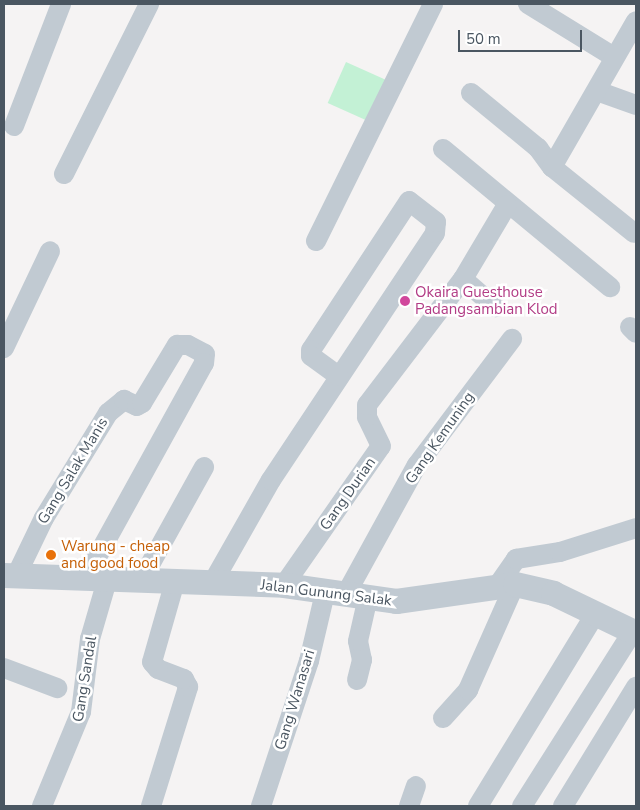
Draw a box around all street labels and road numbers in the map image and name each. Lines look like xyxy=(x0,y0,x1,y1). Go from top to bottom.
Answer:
street label: Gang Kemuning xyxy=(402,389,478,487)
street label: Gang Salak Manis xyxy=(34,415,112,527)
street label: Gang Durian xyxy=(316,454,380,534)
street label: Jalan Gunung Salak xyxy=(259,576,393,610)
street label: Gang Sandal xyxy=(69,635,101,723)
street label: Gang Wanasari xyxy=(271,648,319,752)

